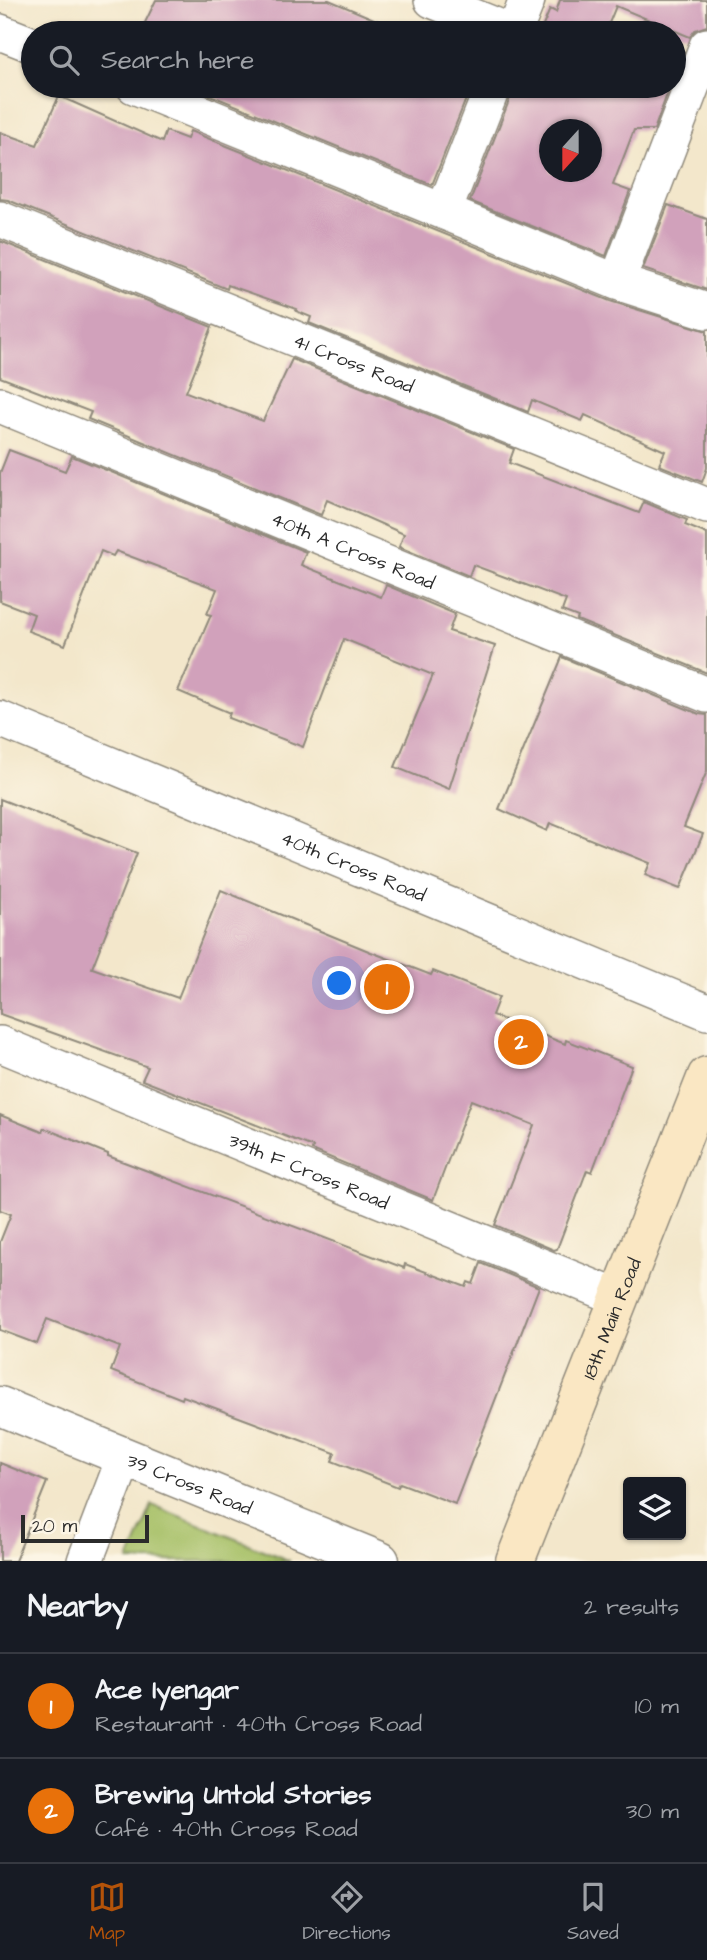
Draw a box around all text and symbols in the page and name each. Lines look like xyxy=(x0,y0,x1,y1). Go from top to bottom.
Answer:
search box xyxy=(21,21,686,98)
icon: search xyxy=(45,41,83,79)
text: Search here xyxy=(101,42,254,78)
north arrow xyxy=(539,119,602,182)
street label: 41 Cross Road xyxy=(289,327,418,401)
street label: 40th A Cross Road xyxy=(267,506,439,597)
street label: 40th Cross Road xyxy=(277,825,430,909)
pin: 1 xyxy=(364,961,410,1013)
your location xyxy=(322,966,356,1000)
pin: 2 xyxy=(498,1016,544,1068)
street label: 39th F Cross Road xyxy=(224,1127,393,1217)
street label: 18th Main Road xyxy=(576,1254,649,1384)
street label: 39 Cross Road xyxy=(123,1447,256,1523)
map controls xyxy=(623,1477,686,1540)
button: layers xyxy=(623,1477,686,1540)
scale bar xyxy=(21,1512,149,1544)
text: 20 m xyxy=(32,1513,77,1540)
text: Nearby xyxy=(28,1586,128,1628)
text: 2 results xyxy=(584,1591,679,1623)
text: Ace Iyengar xyxy=(95,1672,239,1708)
text: 1 xyxy=(50,1690,52,1722)
text: 10 m xyxy=(634,1690,679,1722)
text: Restaurant · 40th Cross Road xyxy=(95,1708,422,1740)
text: Brewing Untold Stories xyxy=(95,1777,371,1813)
text: 2 xyxy=(44,1795,58,1827)
text: 30 m xyxy=(626,1795,679,1827)
text: Café · 40th Cross Road xyxy=(95,1813,358,1845)
tab: Map xyxy=(88,1878,126,1947)
tab: Directions xyxy=(302,1878,391,1947)
tab: Saved xyxy=(567,1878,619,1947)

